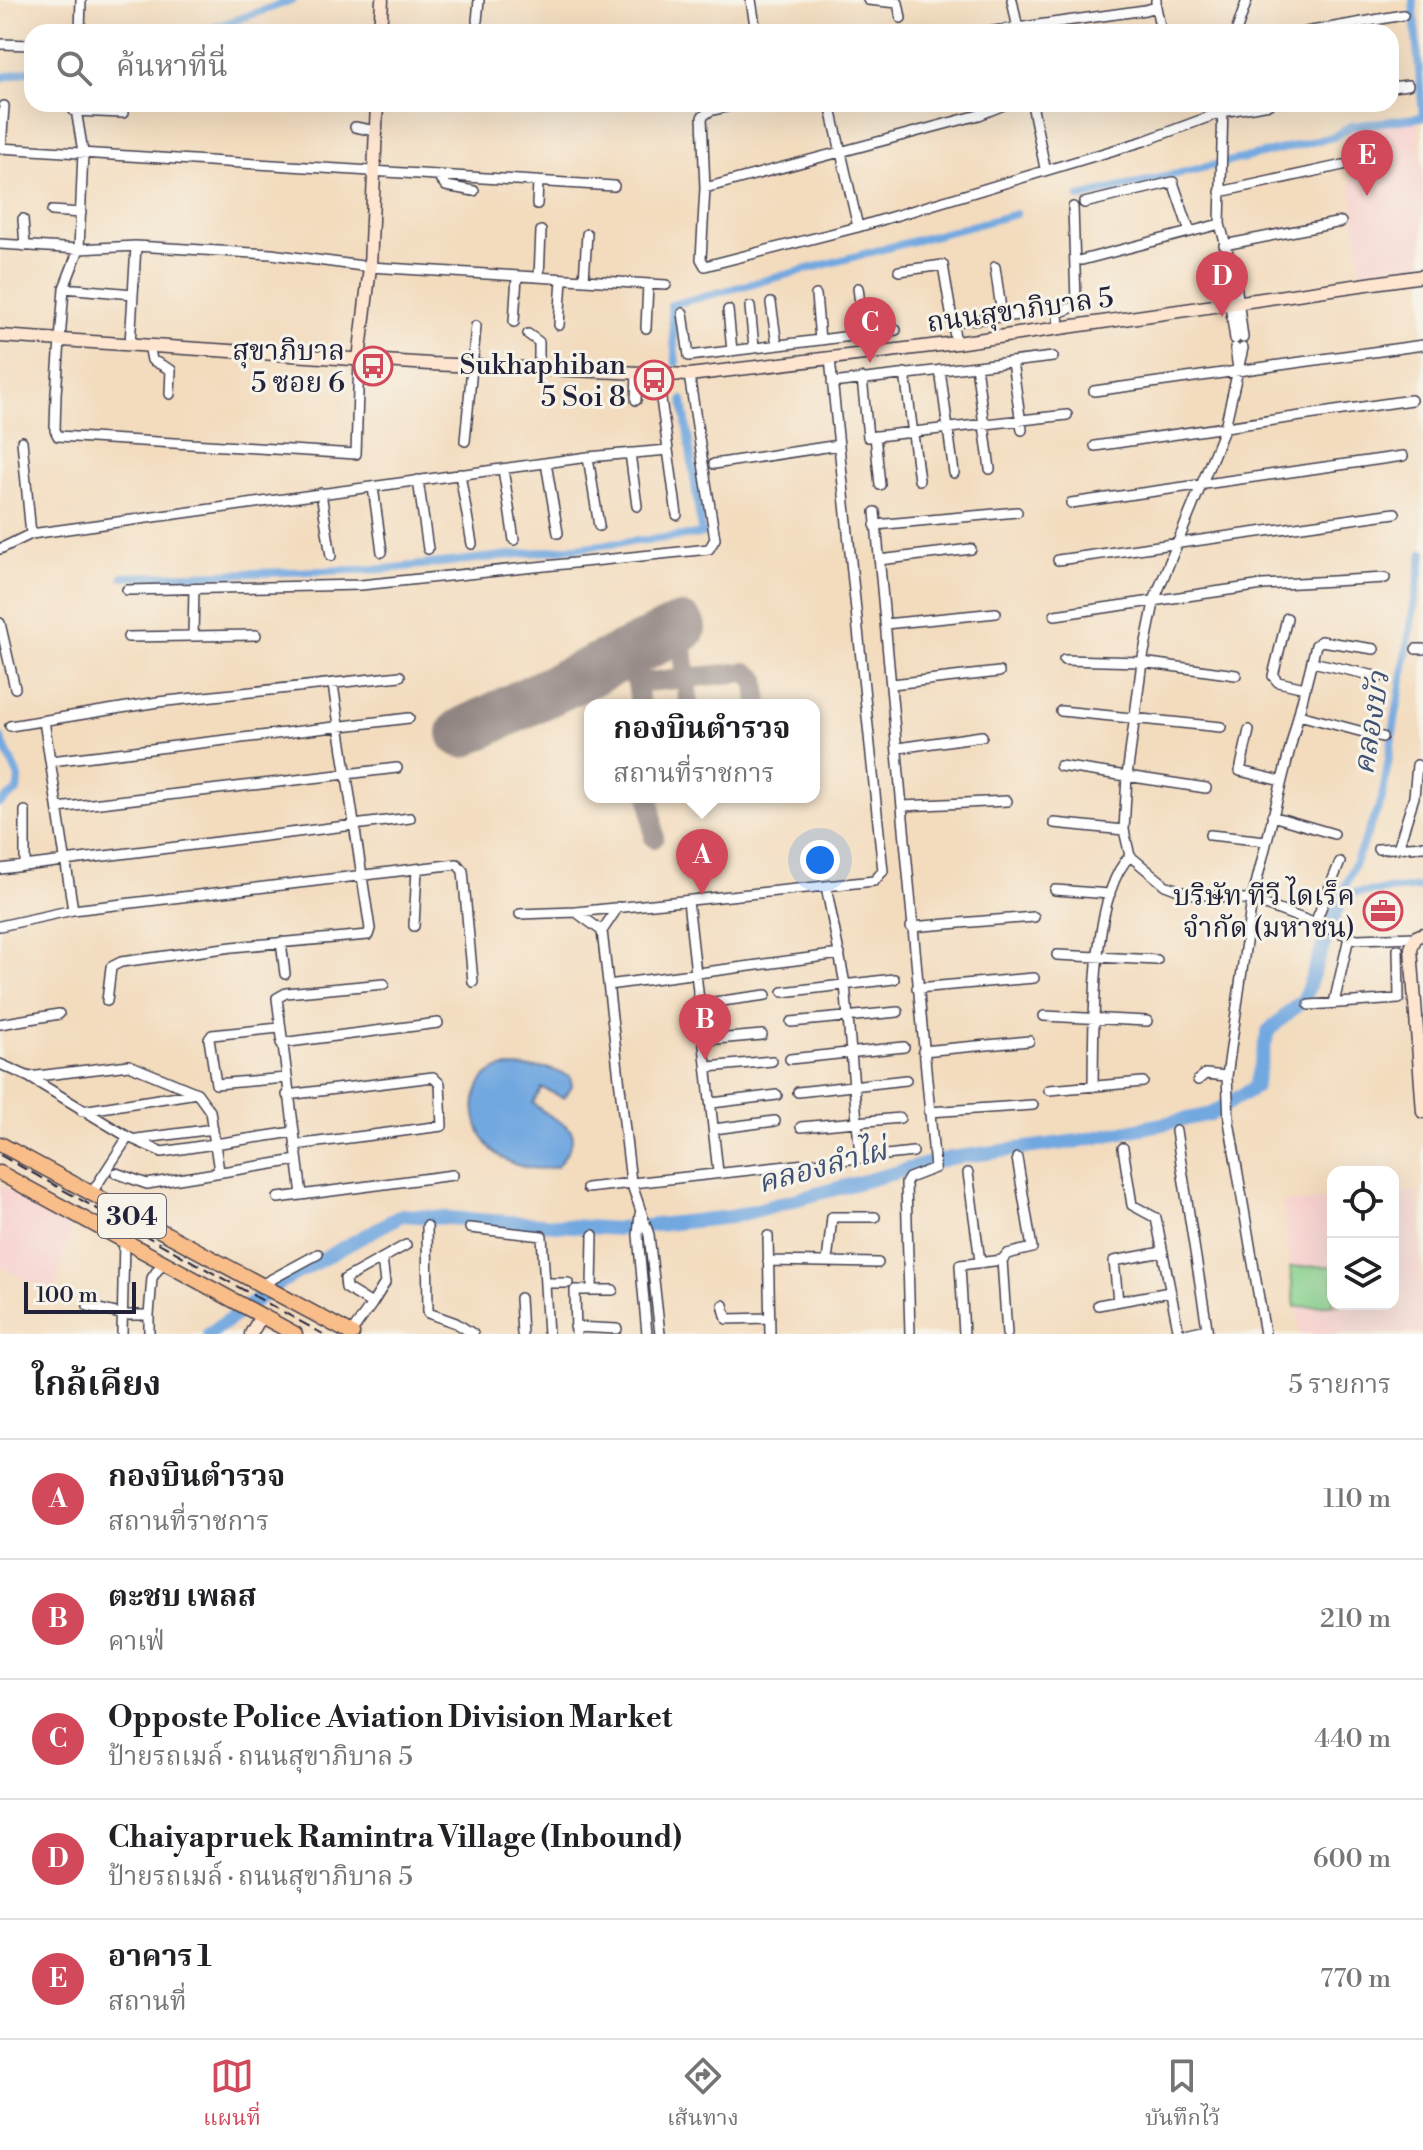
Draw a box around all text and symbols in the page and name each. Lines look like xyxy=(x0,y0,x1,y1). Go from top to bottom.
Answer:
search box xyxy=(24,24,1399,112)
icon: search xyxy=(52,46,96,90)
text: ค้นหาที่นี่ xyxy=(116,48,228,86)
pin: E xyxy=(1341,130,1393,196)
pin: D xyxy=(1196,251,1248,317)
street label: ถนนสุขาภิบาล 5 xyxy=(925,280,1116,341)
pin: C xyxy=(844,297,896,363)
place label: สุขาภิบาล 5 ซอย 6 xyxy=(232,334,345,401)
bus stop icon: สุขาภิบาล 5 ซอย 6 xyxy=(352,345,394,387)
place label: Sukhaphiban 5 Soi 8 xyxy=(460,348,626,415)
bus stop icon: Sukhaphiban 5 Soi 8 xyxy=(633,359,675,401)
water label: คลองบัว xyxy=(1345,668,1399,777)
popup xyxy=(584,699,820,803)
text: กองบินตำรวจ xyxy=(613,710,791,748)
text: สถานที่ราชการ xyxy=(613,758,774,790)
pin: A xyxy=(676,829,728,895)
your location xyxy=(800,840,840,880)
place label: บริษัท ทีวี ไดเร็ค จำกัด (มหาชน) xyxy=(1173,876,1355,946)
office icon: บริษัท ทีวี ไดเร็ค จำกัด (มหาชน) xyxy=(1362,890,1404,932)
pin: B xyxy=(679,994,731,1060)
water label: คลองลำไผ่ xyxy=(753,1128,895,1202)
map controls xyxy=(1327,1166,1399,1310)
button: locate xyxy=(1327,1166,1399,1238)
road number: 304 xyxy=(98,1194,166,1238)
button: layers xyxy=(1327,1238,1399,1310)
scale bar xyxy=(24,1278,136,1314)
text: 100 m xyxy=(36,1282,98,1309)
text: ใกล้เคียง xyxy=(32,1364,161,1406)
text: 5 รายการ xyxy=(1289,1369,1391,1401)
text: กองบินตำรวจ xyxy=(108,1458,285,1496)
text: A xyxy=(49,1483,67,1515)
text: 110 m xyxy=(1323,1483,1391,1515)
text: สถานที่ราชการ xyxy=(108,1506,269,1538)
text: ตะชบ เพลส xyxy=(108,1578,256,1616)
text: B xyxy=(48,1603,68,1635)
text: 210 m xyxy=(1320,1603,1391,1635)
text: คาเฟ่ xyxy=(108,1626,165,1658)
text: Opposte Police Aviation Division Market xyxy=(108,1699,672,1737)
text: C xyxy=(49,1723,67,1755)
text: 440 m xyxy=(1314,1723,1391,1755)
text: ป้ายรถเมล์ · ถนนสุขาภิบาล 5 xyxy=(108,1741,413,1773)
text: Chaiyapruek Ramintra Village (Inbound) xyxy=(108,1819,682,1857)
text: D xyxy=(48,1843,68,1875)
text: 600 m xyxy=(1313,1843,1391,1875)
text: ป้ายรถเมล์ · ถนนสุขาภิบาล 5 xyxy=(108,1861,413,1893)
text: อาคาร 1 xyxy=(108,1938,212,1976)
text: E xyxy=(49,1963,67,1995)
text: 770 m xyxy=(1320,1963,1391,1995)
text: สถานที่ xyxy=(108,1986,187,2018)
tab: แผนที่ xyxy=(203,2054,261,2137)
tab: เส้นทาง xyxy=(667,2054,739,2137)
tab: บันทึกไว้ xyxy=(1145,2054,1220,2137)

